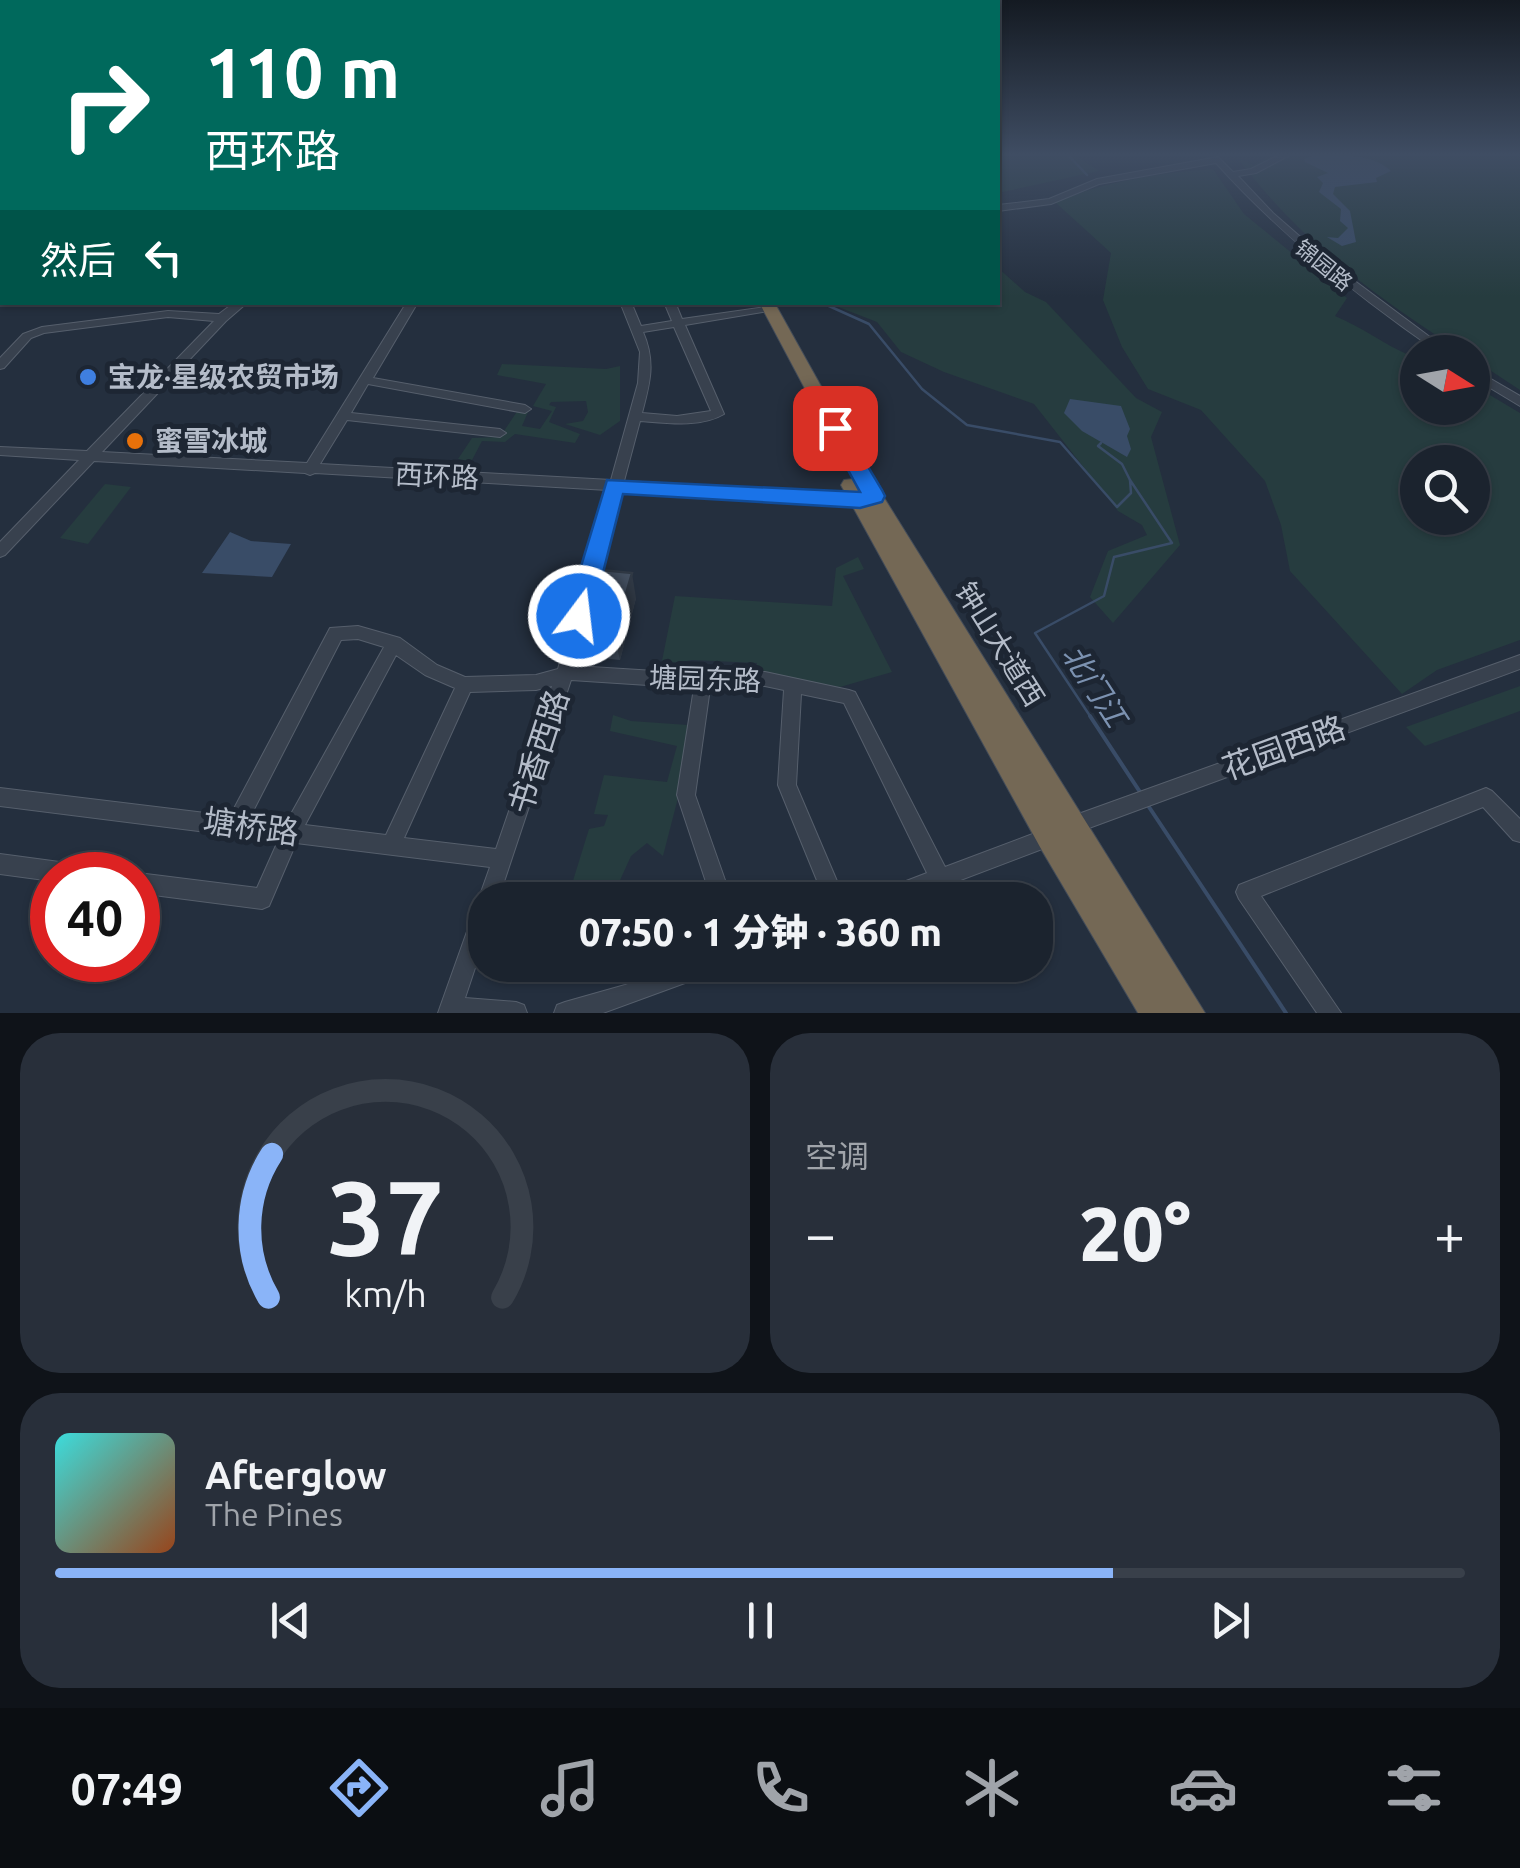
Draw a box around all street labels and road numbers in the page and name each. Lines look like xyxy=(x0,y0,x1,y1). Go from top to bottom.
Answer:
street label: 锦园路 xyxy=(1291,234,1358,295)
street label: 西环路 xyxy=(394,458,480,493)
street label: 钟山大道西 xyxy=(950,576,1051,711)
street label: 塘园东路 xyxy=(649,661,762,696)
street label: 书香西路 xyxy=(501,685,575,818)
street label: 花园西路 xyxy=(1217,708,1350,786)
street label: 塘桥路 xyxy=(201,802,301,851)

